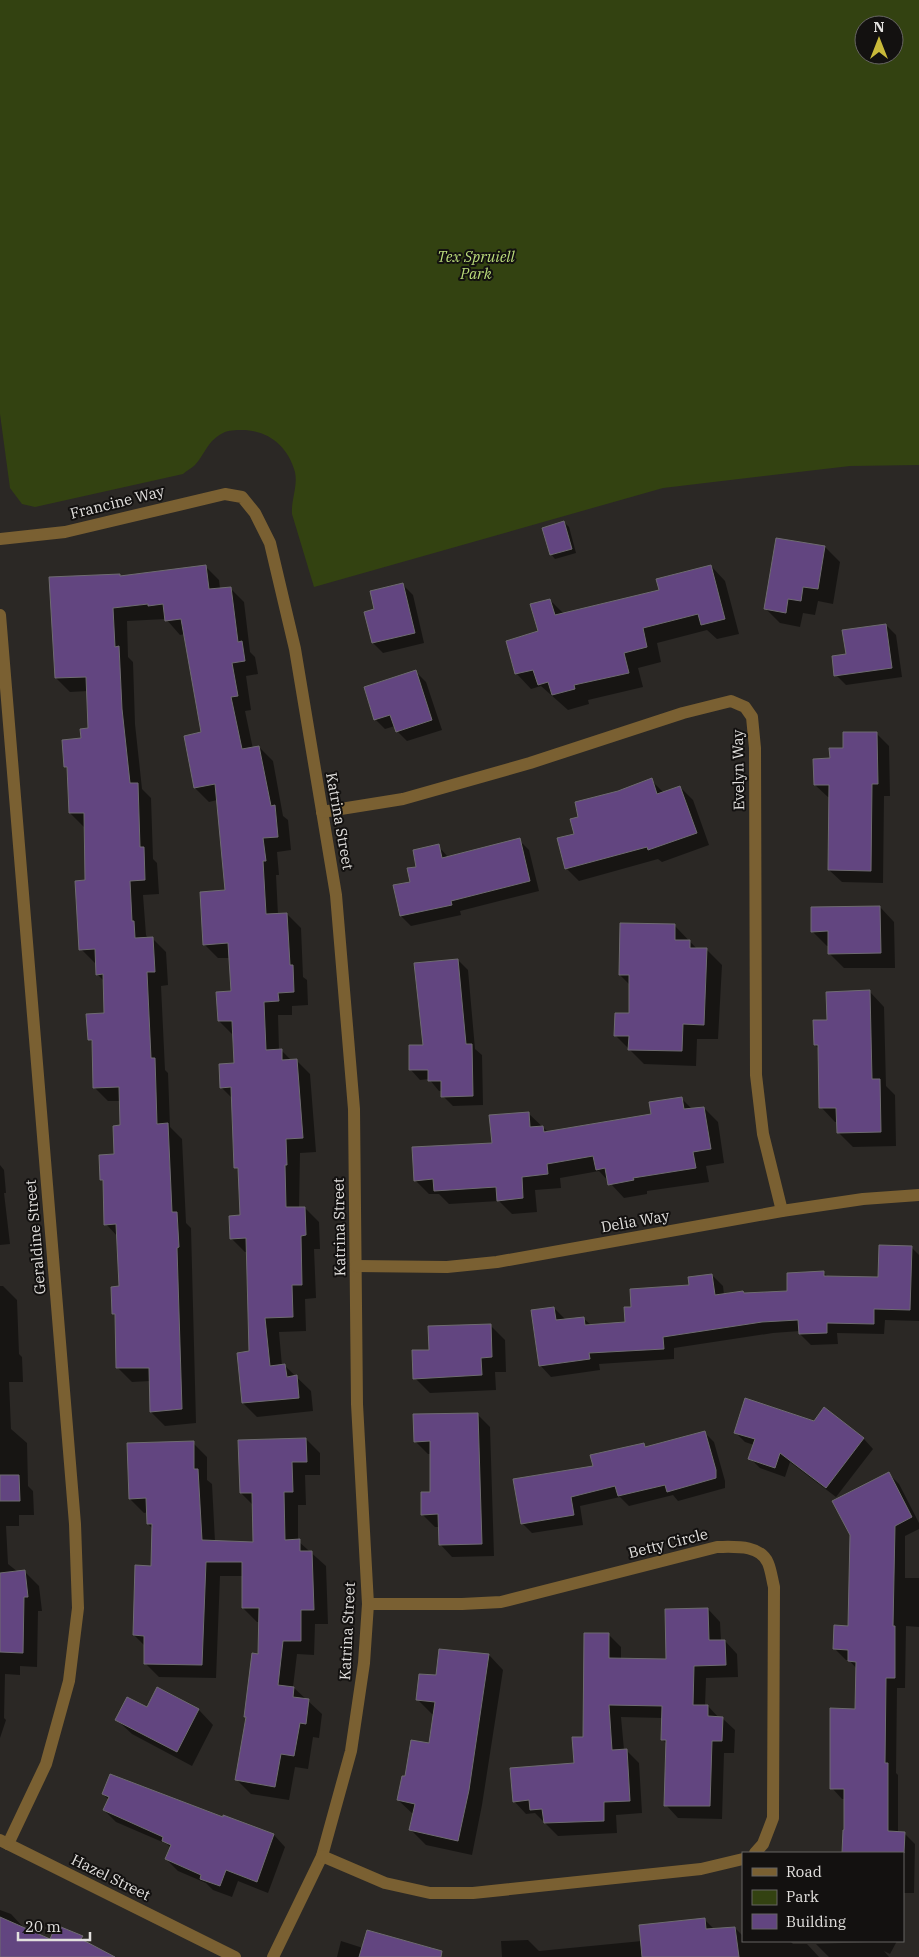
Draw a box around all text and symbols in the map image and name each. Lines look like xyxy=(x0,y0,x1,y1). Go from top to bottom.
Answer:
north arrow xyxy=(854,15,904,65)
text: N xyxy=(873,18,885,36)
park label: Tex Spruiell Park xyxy=(437,247,516,283)
street label: Francine Way xyxy=(68,481,166,523)
street label: Evelyn Way xyxy=(728,729,748,811)
street label: Katrina Street xyxy=(322,771,358,871)
street label: Katrina Street xyxy=(329,1178,349,1276)
street label: Geraldine Street xyxy=(21,1179,49,1295)
street label: Delia Way xyxy=(599,1206,671,1236)
street label: Betty Circle xyxy=(626,1524,710,1562)
street label: Katrina Street xyxy=(335,1581,359,1681)
street label: Hazel Street xyxy=(68,1850,154,1904)
legend xyxy=(742,1852,904,1942)
text: Road xyxy=(786,1862,822,1881)
text: Park xyxy=(786,1887,819,1906)
scale bar xyxy=(18,1910,90,1942)
text: Building xyxy=(786,1912,846,1931)
text: 20 m xyxy=(25,1917,61,1936)

